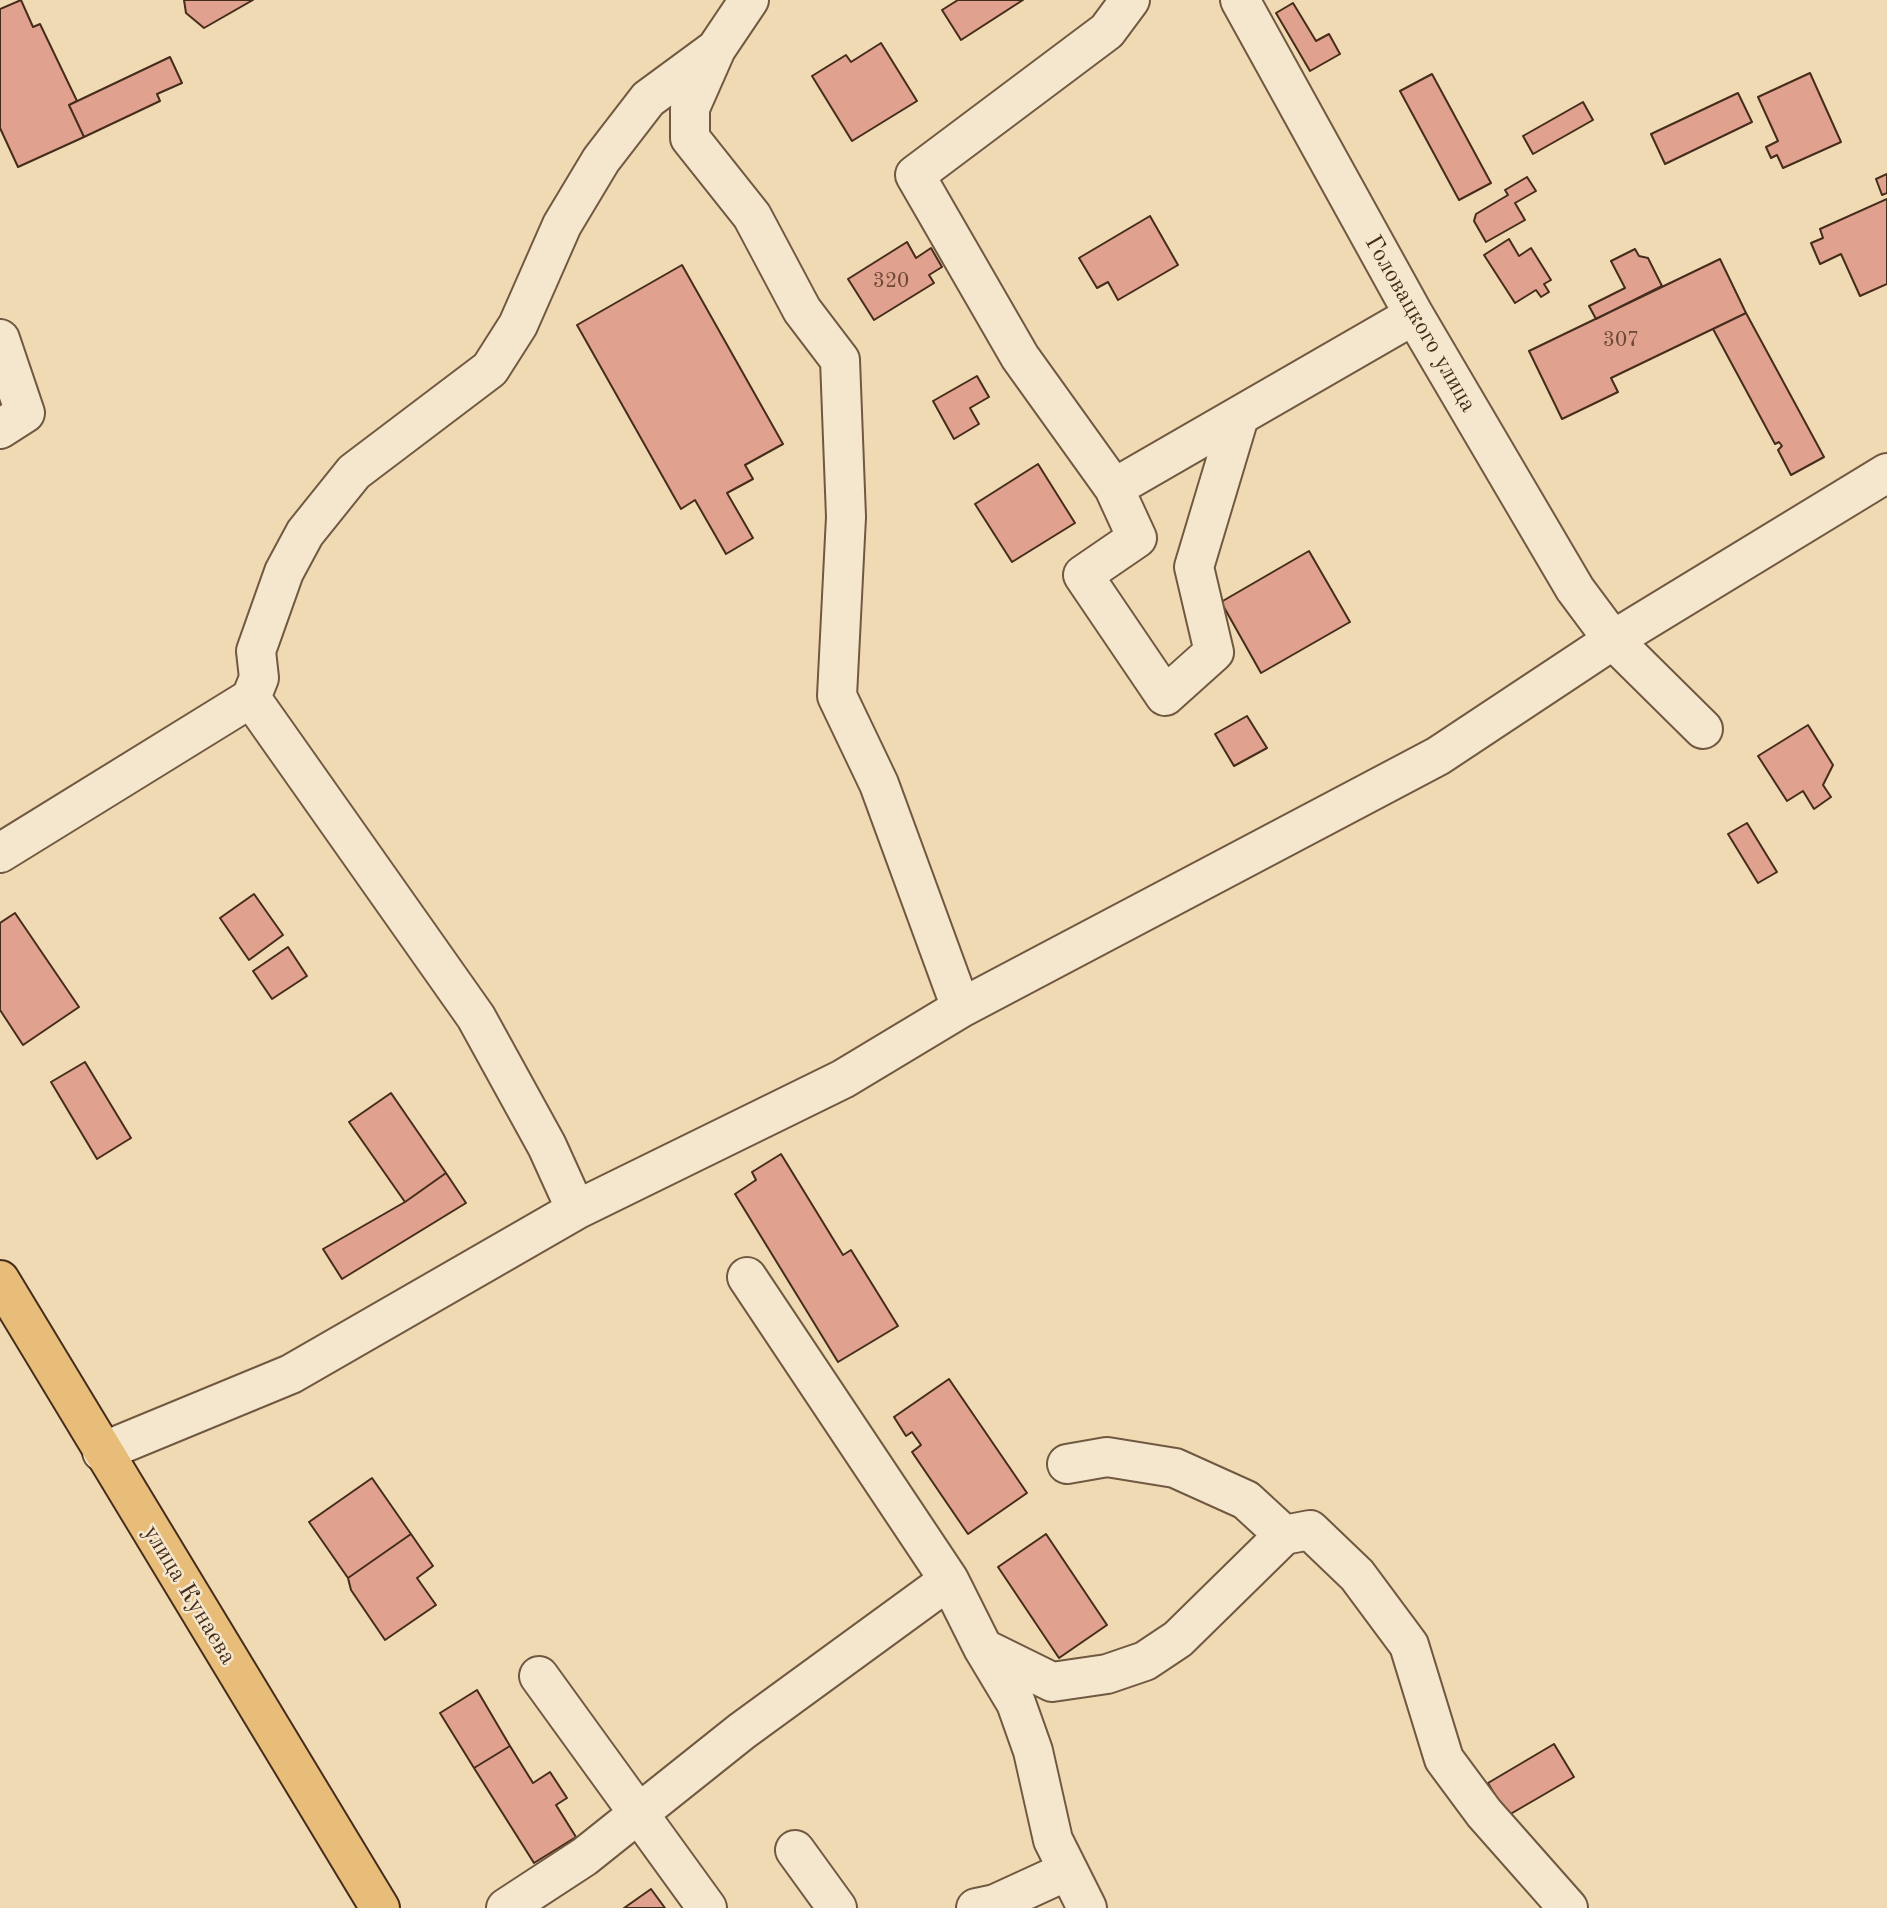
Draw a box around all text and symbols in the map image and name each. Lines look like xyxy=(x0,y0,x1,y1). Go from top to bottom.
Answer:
street label: Головацкого улица xyxy=(1358,230,1482,418)
house number: 320 xyxy=(873,268,909,294)
house number: 307 xyxy=(1603,327,1639,353)
street label: улица Кунаева xyxy=(136,1520,242,1670)

